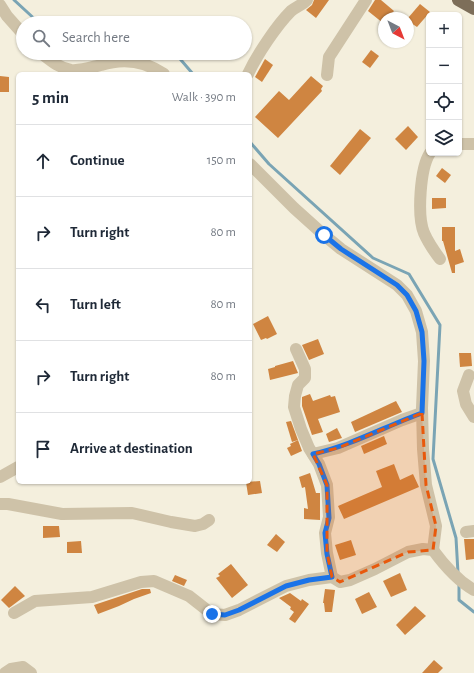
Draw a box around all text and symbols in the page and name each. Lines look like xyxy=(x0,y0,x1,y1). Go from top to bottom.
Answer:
north arrow xyxy=(378,12,414,48)
map controls xyxy=(426,12,462,156)
button: + xyxy=(426,12,462,48)
search box xyxy=(16,16,252,60)
icon: search xyxy=(30,27,52,49)
text: Search here xyxy=(62,30,130,45)
button: − xyxy=(426,48,462,84)
button: locate xyxy=(426,84,462,120)
text: 5 min xyxy=(32,89,69,106)
text: Walk · 390 m xyxy=(172,91,236,104)
button: layers xyxy=(426,120,462,156)
icon: ahead xyxy=(32,150,54,172)
text: Continue xyxy=(70,153,125,168)
text: 150 m xyxy=(207,154,236,167)
icon: right xyxy=(32,222,54,244)
text: Turn right xyxy=(70,225,129,240)
text: 80 m xyxy=(210,226,236,239)
route start xyxy=(315,226,333,244)
icon: left xyxy=(32,294,54,316)
text: Turn left xyxy=(70,297,121,312)
text: 80 m xyxy=(210,298,236,311)
icon: right xyxy=(32,366,54,388)
text: Turn right xyxy=(70,369,129,384)
text: 80 m xyxy=(210,370,236,383)
icon: arrive xyxy=(32,438,54,460)
text: Arrive at destination xyxy=(70,441,193,456)
route end xyxy=(203,605,221,623)

